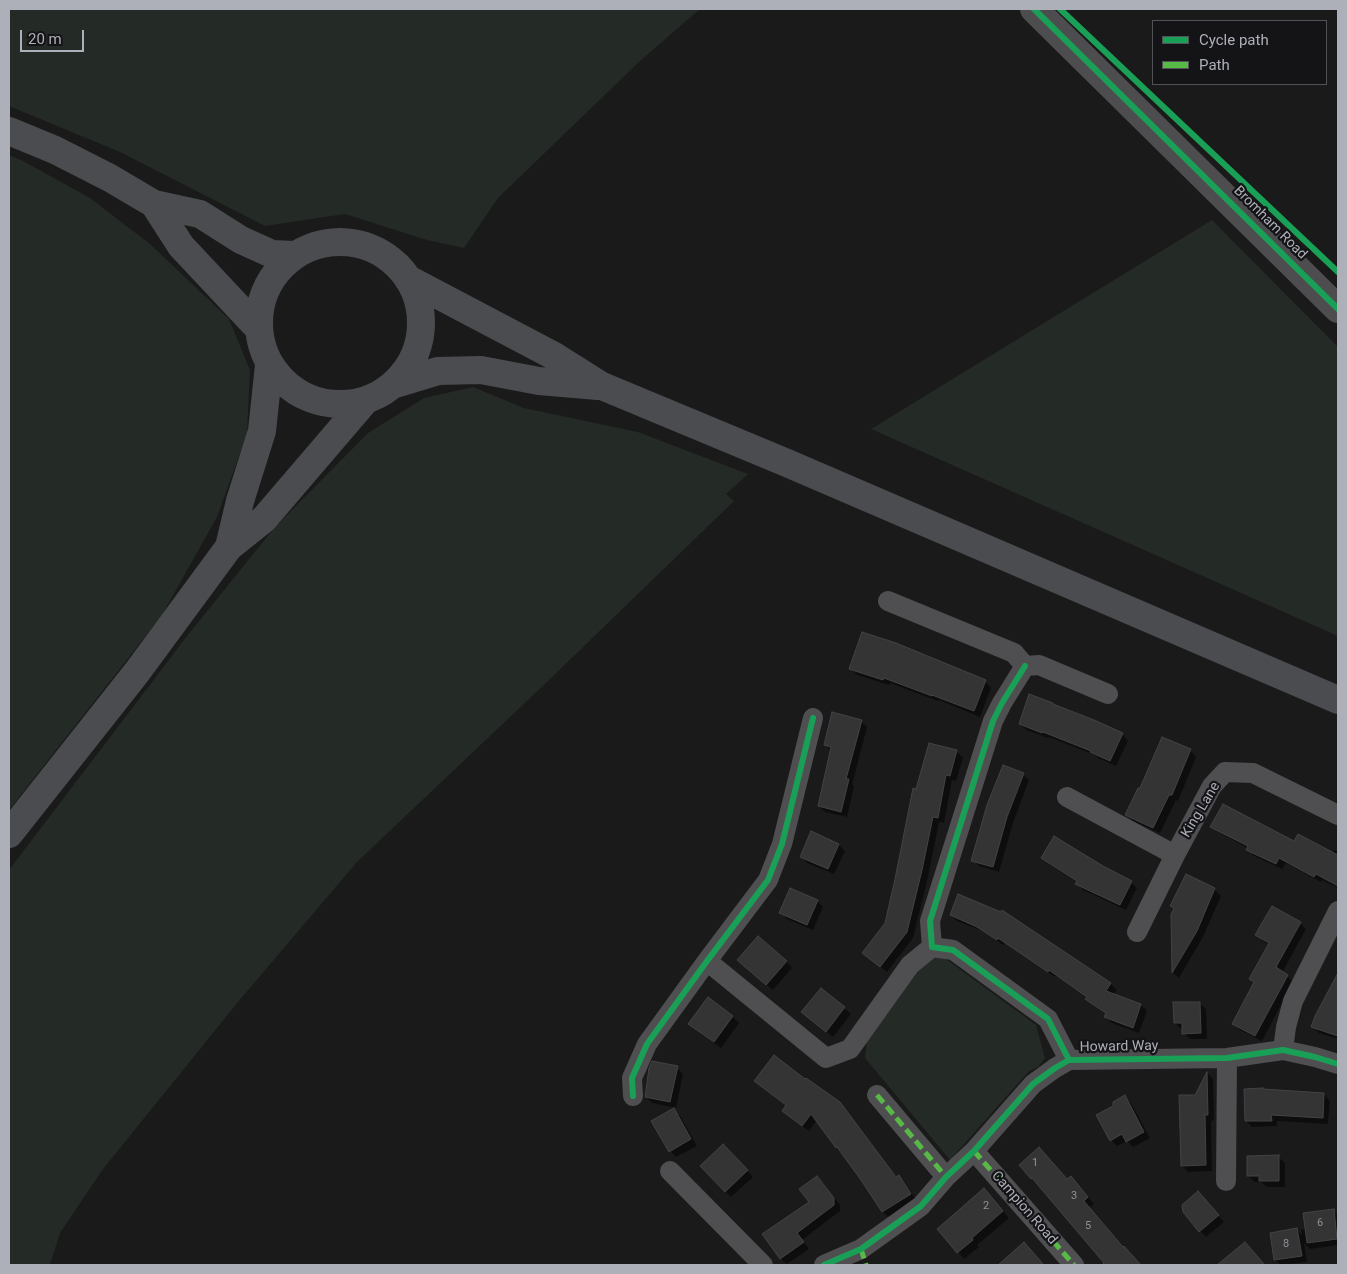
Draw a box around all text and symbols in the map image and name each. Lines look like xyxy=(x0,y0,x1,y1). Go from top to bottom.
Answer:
scale bar xyxy=(22,20,86,52)
legend xyxy=(1152,20,1327,85)
text: 20 m xyxy=(28,30,62,48)
text: Cycle path xyxy=(1199,31,1269,49)
text: Path xyxy=(1199,56,1230,74)
street label: Bromham Road xyxy=(1230,183,1310,263)
street label: King Lane xyxy=(1178,779,1224,841)
street label: Howard Way xyxy=(1080,1038,1158,1056)
house number: 1 xyxy=(1032,1156,1038,1170)
street label: Campion Road xyxy=(988,1168,1060,1248)
house number: 3 xyxy=(1071,1189,1077,1203)
house number: 2 xyxy=(983,1199,989,1213)
house number: 6 xyxy=(1317,1216,1323,1230)
house number: 5 xyxy=(1085,1219,1091,1233)
house number: 8 xyxy=(1283,1237,1289,1251)

